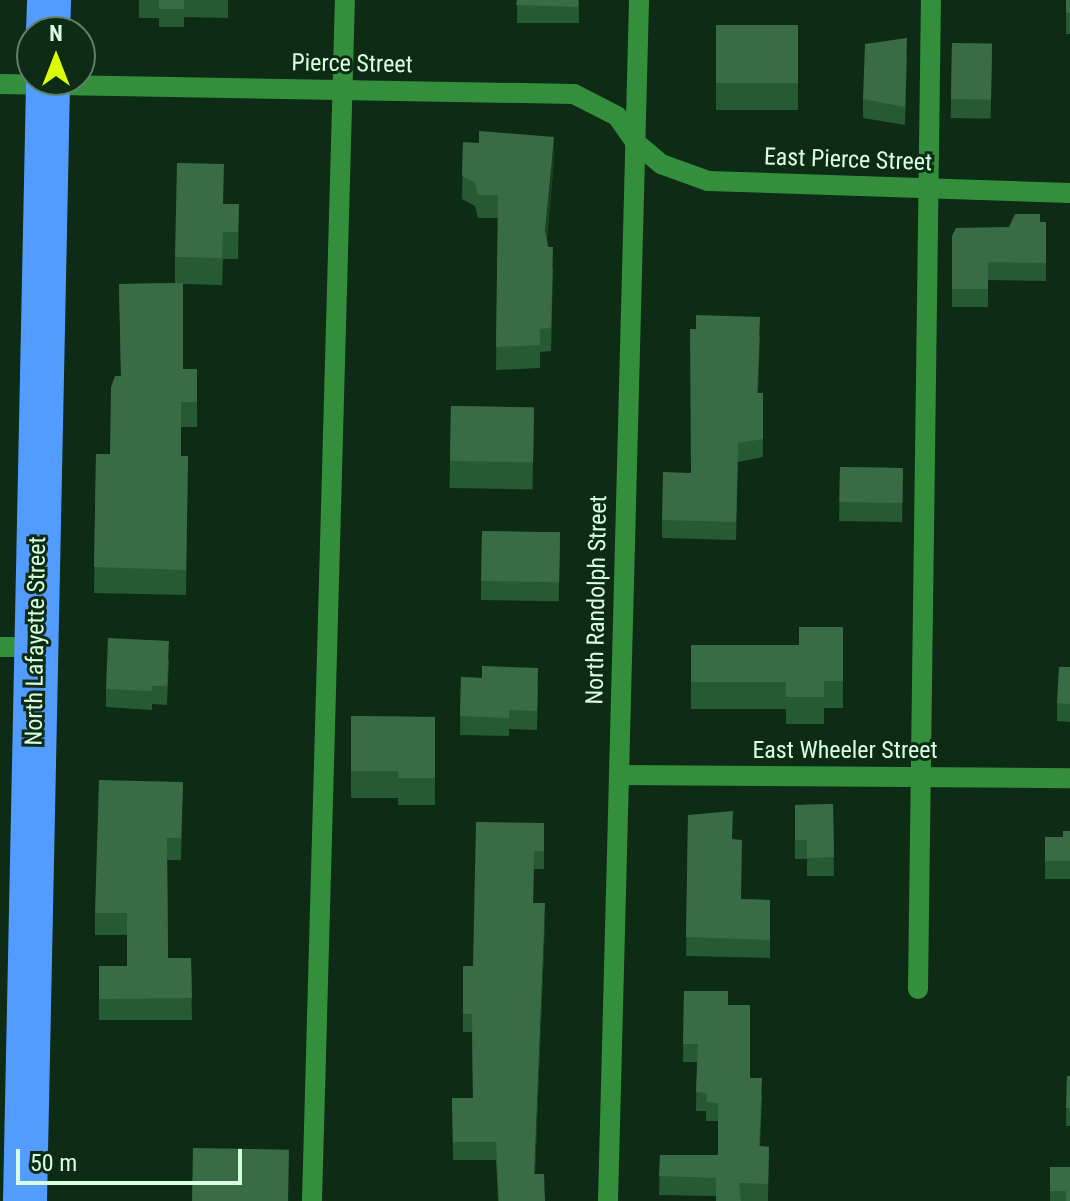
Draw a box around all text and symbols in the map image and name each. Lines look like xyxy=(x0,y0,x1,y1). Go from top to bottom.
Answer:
north arrow xyxy=(16,16,96,96)
text: N xyxy=(49,21,63,46)
street label: Pierce Street xyxy=(291,49,413,79)
street label: East Pierce Street xyxy=(763,143,933,177)
street label: North Randolph Street xyxy=(581,495,613,705)
street label: North Lafayette Street xyxy=(20,536,52,746)
street label: East Wheeler Street xyxy=(752,737,938,765)
scale bar xyxy=(20,1133,246,1183)
text: 50 m xyxy=(30,1149,77,1177)

